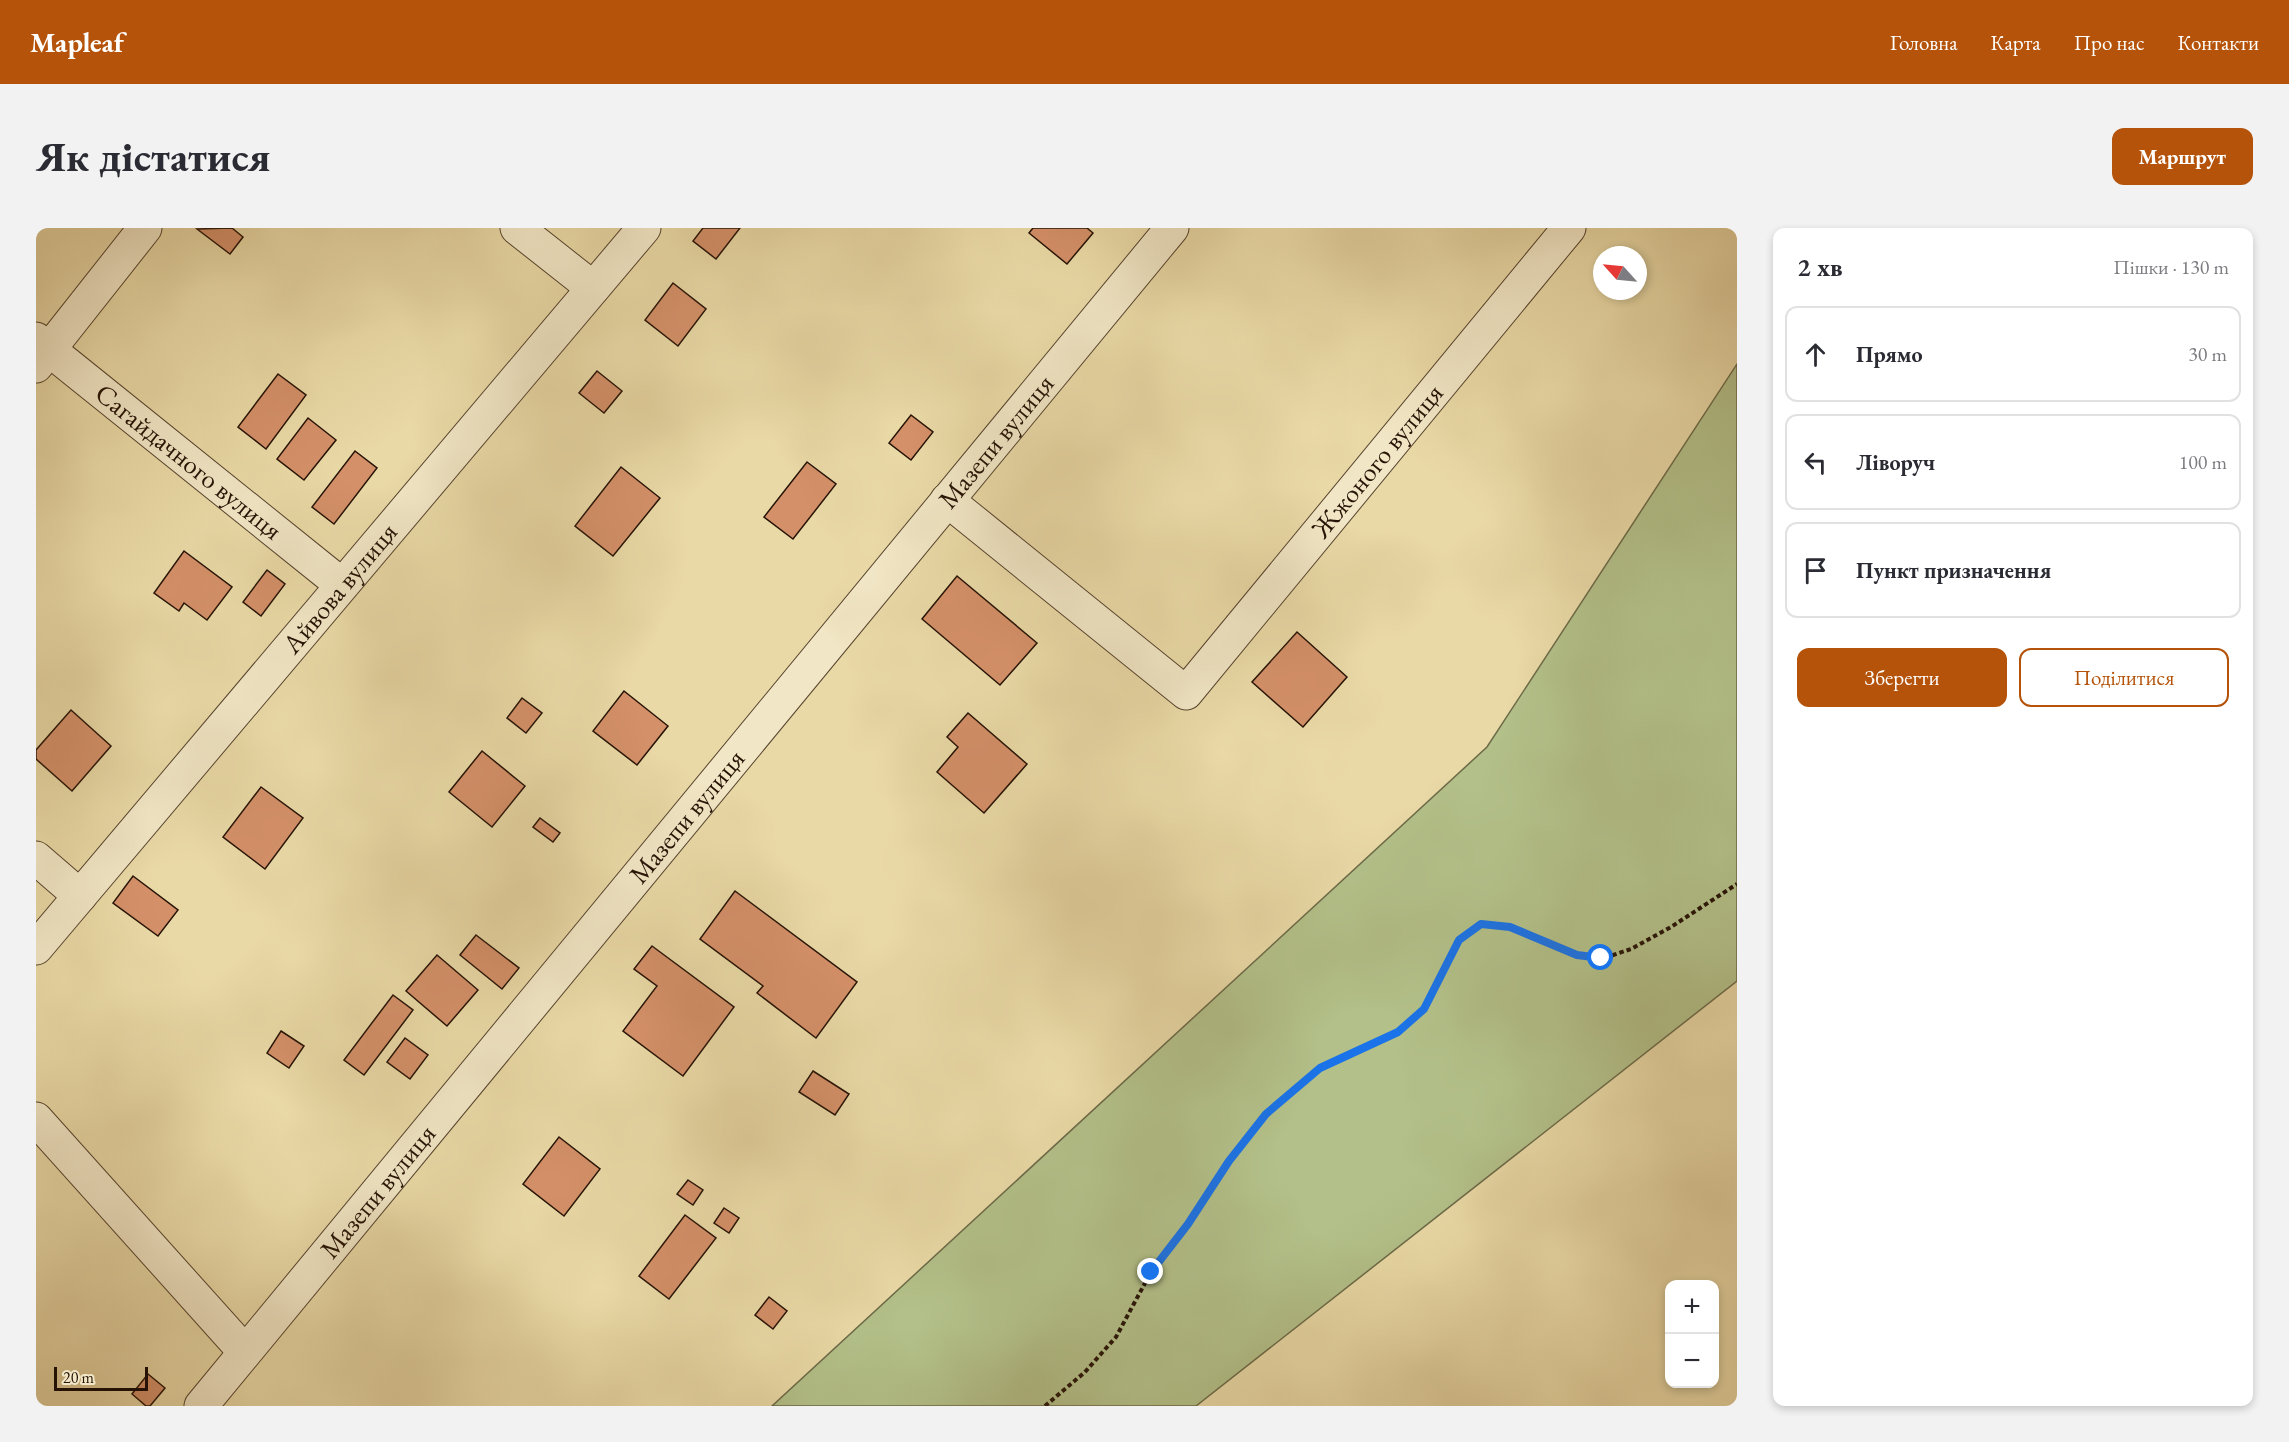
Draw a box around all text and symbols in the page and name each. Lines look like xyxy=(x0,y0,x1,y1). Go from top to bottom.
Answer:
text: Mapleaf xyxy=(30,24,124,60)
text: Головна xyxy=(1890,29,1958,56)
text: Карта xyxy=(1991,29,2041,56)
text: Про нас xyxy=(2074,29,2144,56)
text: Контакти xyxy=(2177,29,2259,56)
button: Маршрут xyxy=(2112,128,2253,185)
text: Як дістатися xyxy=(36,129,270,184)
north arrow xyxy=(1593,246,1647,300)
text: 2 хв xyxy=(1797,250,1843,284)
text: Пішки · 130 m xyxy=(2113,254,2229,280)
icon: ahead xyxy=(1799,338,1832,371)
text: Прямо xyxy=(1856,340,1923,369)
text: 30 m xyxy=(2188,341,2227,367)
street label: Мазепи вулиця xyxy=(930,367,1061,515)
street label: Сагайдачного вулиця xyxy=(88,376,290,547)
street label: Жжоного вулиця xyxy=(1302,376,1451,546)
icon: left xyxy=(1799,446,1832,479)
text: Ліворуч xyxy=(1856,448,1935,477)
text: 100 m xyxy=(2179,449,2227,475)
street label: Айвова вулиця xyxy=(274,515,405,661)
icon: arrive xyxy=(1799,554,1832,587)
text: Пункт призначення xyxy=(1856,556,2051,585)
button: Зберегти xyxy=(1797,648,2007,707)
button: Поділитися xyxy=(2019,648,2229,707)
street label: Мазепи вулиця xyxy=(621,742,752,891)
route start xyxy=(1587,944,1613,970)
street label: Мазепи вулиця xyxy=(312,1117,443,1266)
route end xyxy=(1137,1258,1163,1284)
map controls xyxy=(1665,1280,1719,1388)
button: + xyxy=(1665,1280,1719,1334)
button: − xyxy=(1665,1334,1719,1388)
scale bar xyxy=(54,1364,148,1392)
text: 20 m xyxy=(63,1367,94,1388)

